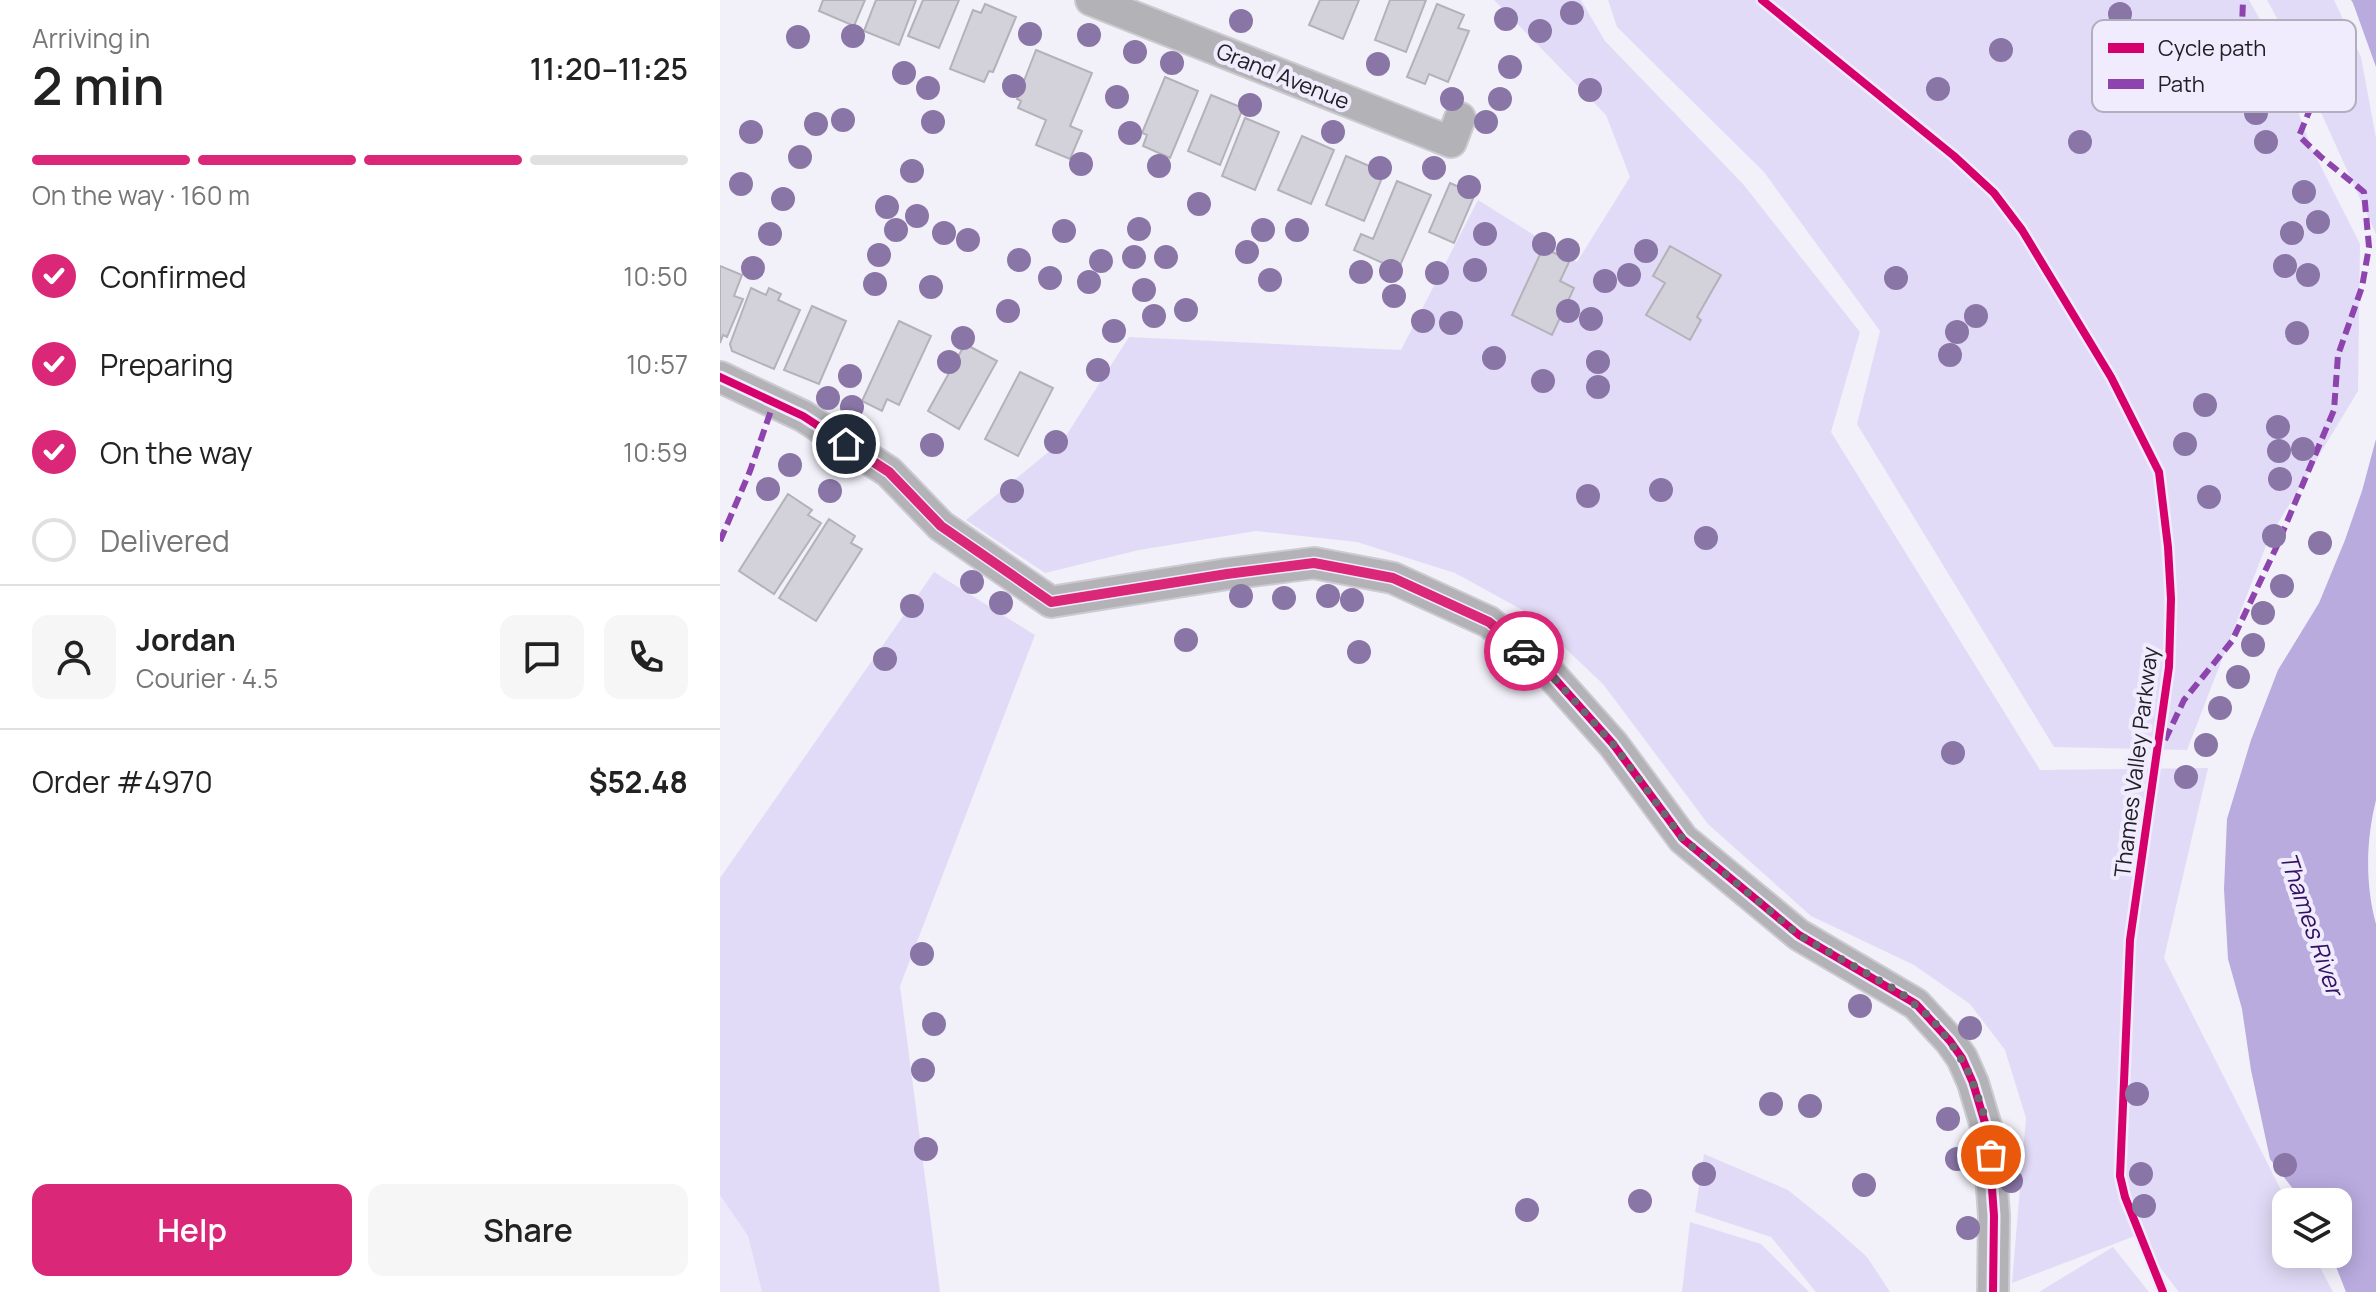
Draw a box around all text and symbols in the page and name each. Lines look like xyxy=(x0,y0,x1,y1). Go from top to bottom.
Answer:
text: Arriving in xyxy=(32,20,150,56)
legend xyxy=(2092,20,2356,112)
text: Cycle path xyxy=(2158,33,2266,63)
street label: Grand Avenue xyxy=(1212,36,1354,116)
text: 11:20–11:25 xyxy=(530,48,688,89)
text: 2 min xyxy=(32,50,165,121)
text: Path xyxy=(2158,69,2205,99)
text: On the way · 160 m xyxy=(32,177,250,213)
icon: check xyxy=(32,254,76,298)
text: Confirmed xyxy=(100,256,247,297)
text: 10:50 xyxy=(623,258,688,294)
icon: check xyxy=(32,342,76,386)
text: Preparing xyxy=(100,344,234,385)
text: 10:57 xyxy=(626,346,688,382)
pin xyxy=(812,410,880,478)
icon: home xyxy=(824,422,868,466)
icon: check xyxy=(32,430,76,474)
text: On the way xyxy=(100,432,253,473)
text: 10:59 xyxy=(623,434,688,470)
text: Delivered xyxy=(100,520,230,561)
courier xyxy=(1484,611,1564,691)
button: person xyxy=(32,615,116,699)
button: chat xyxy=(500,615,584,699)
button: phone xyxy=(604,615,688,699)
text: Jordan xyxy=(136,619,236,660)
icon: car xyxy=(1502,629,1546,673)
street label: Thames Valley Parkway xyxy=(2107,644,2165,879)
text: Courier · 4.5 xyxy=(136,660,278,696)
text: Order #4970 xyxy=(32,761,213,802)
text: $52.48 xyxy=(589,761,688,802)
water label: Thames River xyxy=(2273,848,2353,1002)
pin xyxy=(1957,1121,2025,1189)
icon: bag xyxy=(1969,1133,2013,1177)
button: Help xyxy=(32,1184,352,1276)
button: Share xyxy=(368,1184,688,1276)
map controls xyxy=(2272,1188,2352,1268)
button: layers xyxy=(2272,1188,2352,1268)

